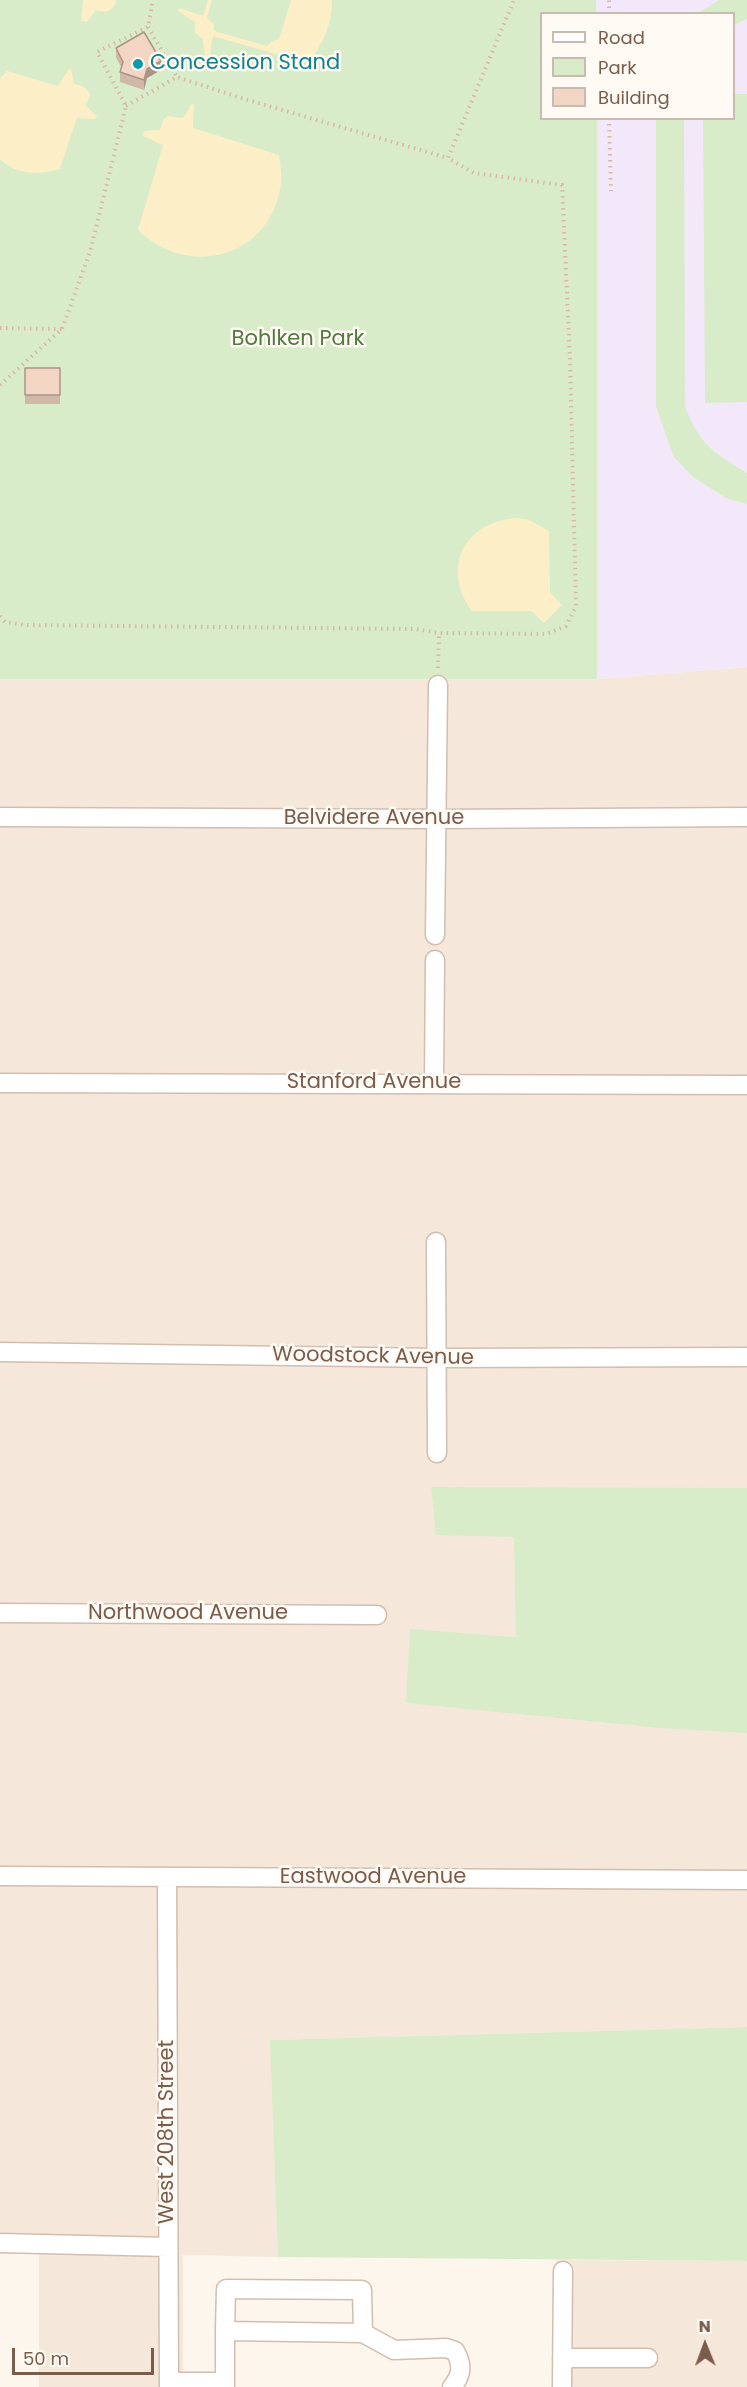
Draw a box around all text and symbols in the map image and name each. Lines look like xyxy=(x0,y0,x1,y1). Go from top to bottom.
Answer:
legend xyxy=(540,12,735,120)
text: Road xyxy=(598,25,645,50)
place label: Concession Stand xyxy=(150,51,340,77)
text: Park xyxy=(598,55,637,80)
marker: Concession Stand xyxy=(131,57,145,71)
text: Building xyxy=(598,85,670,110)
park label: Bohlken Park xyxy=(232,327,364,353)
street label: Belvidere Avenue xyxy=(284,806,464,832)
street label: Stanford Avenue xyxy=(287,1070,461,1096)
street label: Woodstock Avenue xyxy=(272,1343,474,1371)
street label: Northwood Avenue xyxy=(88,1601,288,1627)
street label: Eastwood Avenue xyxy=(280,1865,466,1891)
street label: West 208th Street xyxy=(155,2040,181,2224)
north arrow xyxy=(675,2315,735,2375)
text: N xyxy=(698,2315,711,2338)
scale bar xyxy=(15,2336,158,2374)
text: 50 m xyxy=(23,2346,69,2371)

